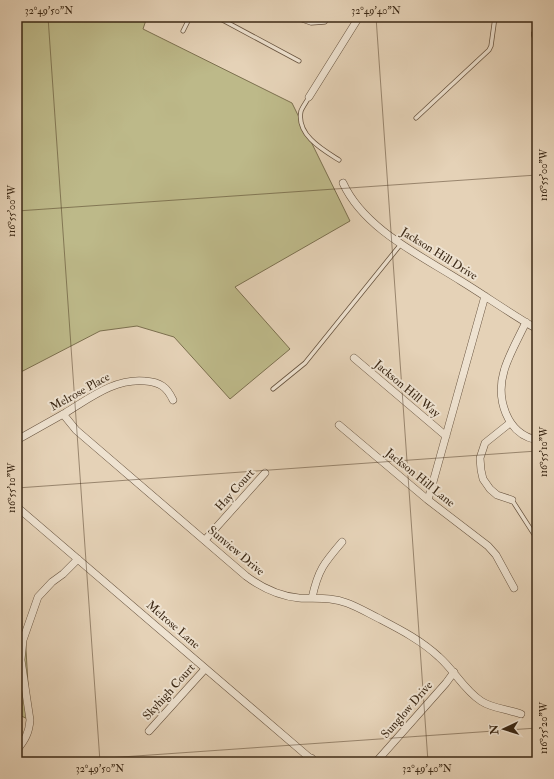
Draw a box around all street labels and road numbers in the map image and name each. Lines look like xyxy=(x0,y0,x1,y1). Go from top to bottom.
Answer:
street label: Jackson Hill Drive xyxy=(397,224,480,284)
street label: Jackson Hill Way xyxy=(370,356,444,421)
street label: Melrose Place xyxy=(47,369,113,415)
street label: Jackson Hill Lane xyxy=(381,445,458,511)
street label: Hay Court xyxy=(212,466,258,514)
street label: Sunview Drive xyxy=(205,523,267,579)
street label: Melrose Lane xyxy=(143,598,203,652)
street label: Skyhigh Court xyxy=(140,661,198,723)
street label: Sunglow Drive xyxy=(378,678,436,742)

